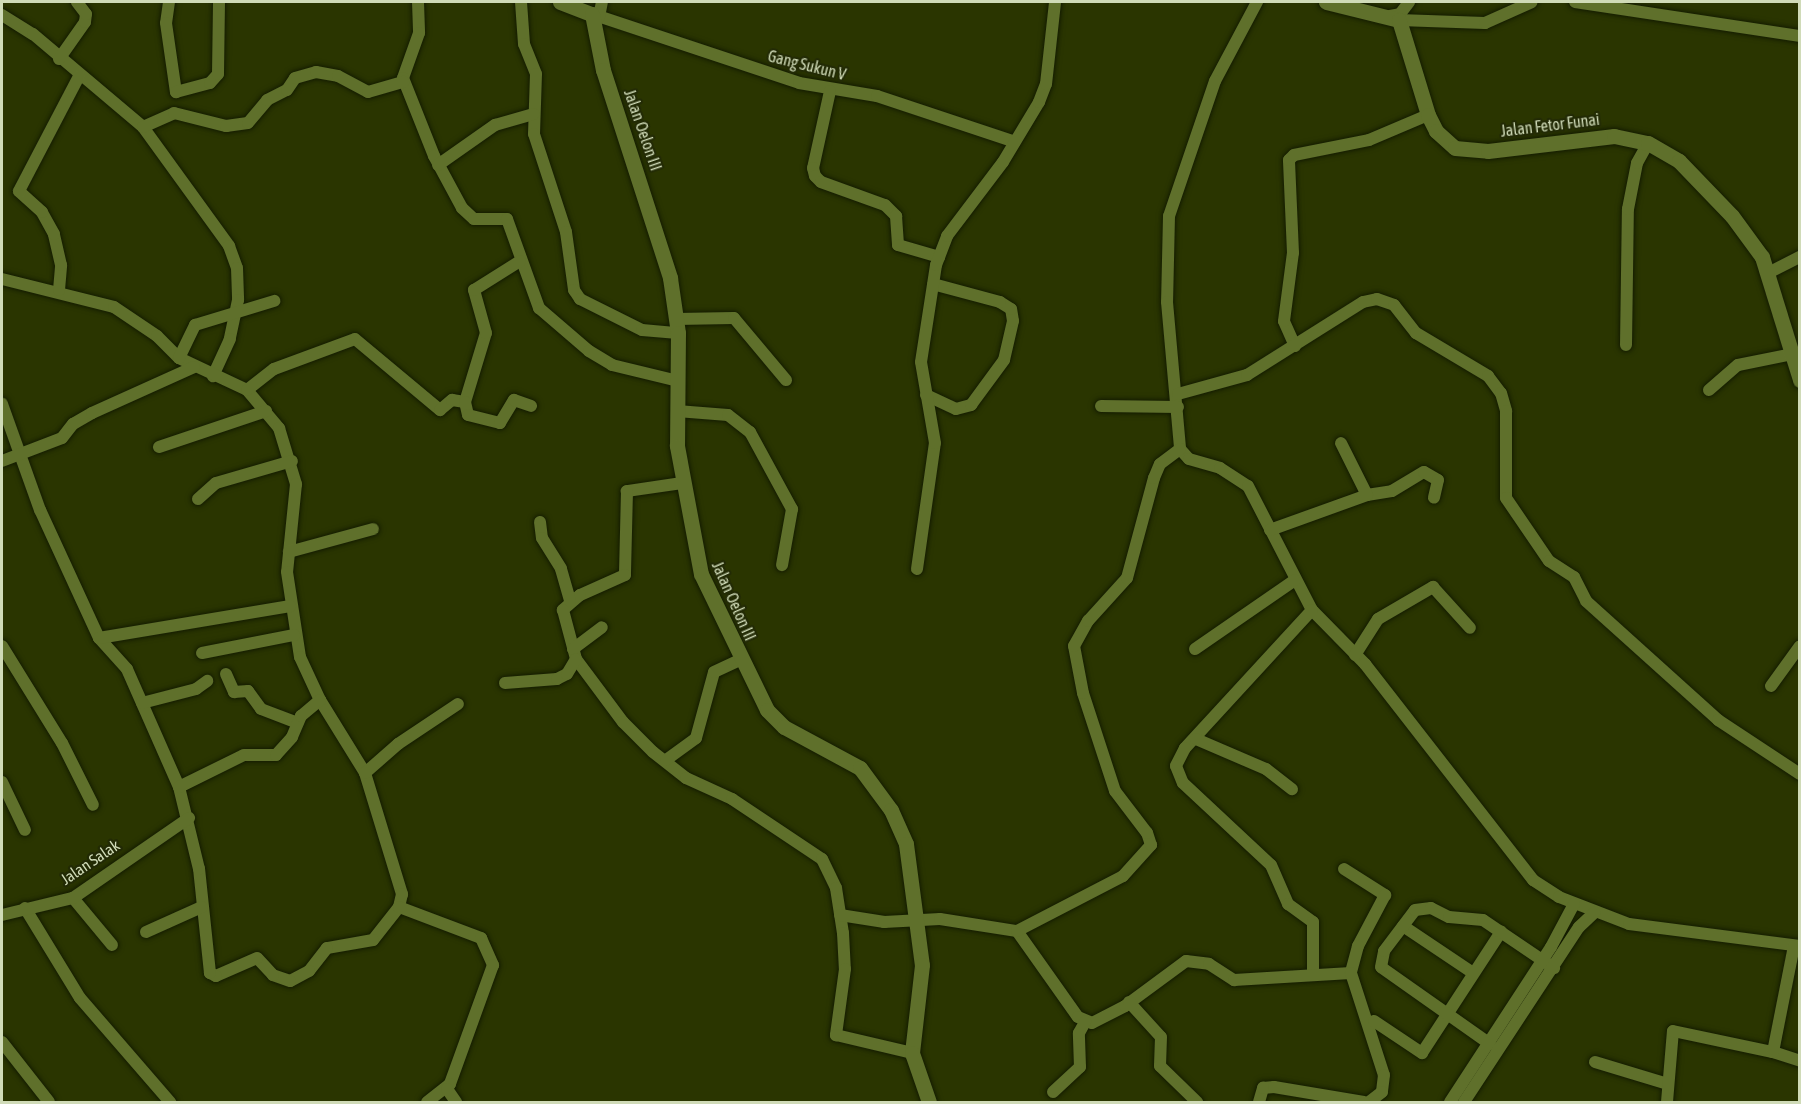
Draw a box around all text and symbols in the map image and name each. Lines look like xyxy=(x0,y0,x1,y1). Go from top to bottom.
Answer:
street label: Gang Sukun V xyxy=(766,46,848,84)
street label: Jalan Oelon III xyxy=(620,87,666,173)
street label: Jalan Fetor Funai xyxy=(1500,109,1600,141)
street label: Jalan Oelon III xyxy=(708,558,760,644)
street label: Jalan Salak xyxy=(57,835,123,889)

